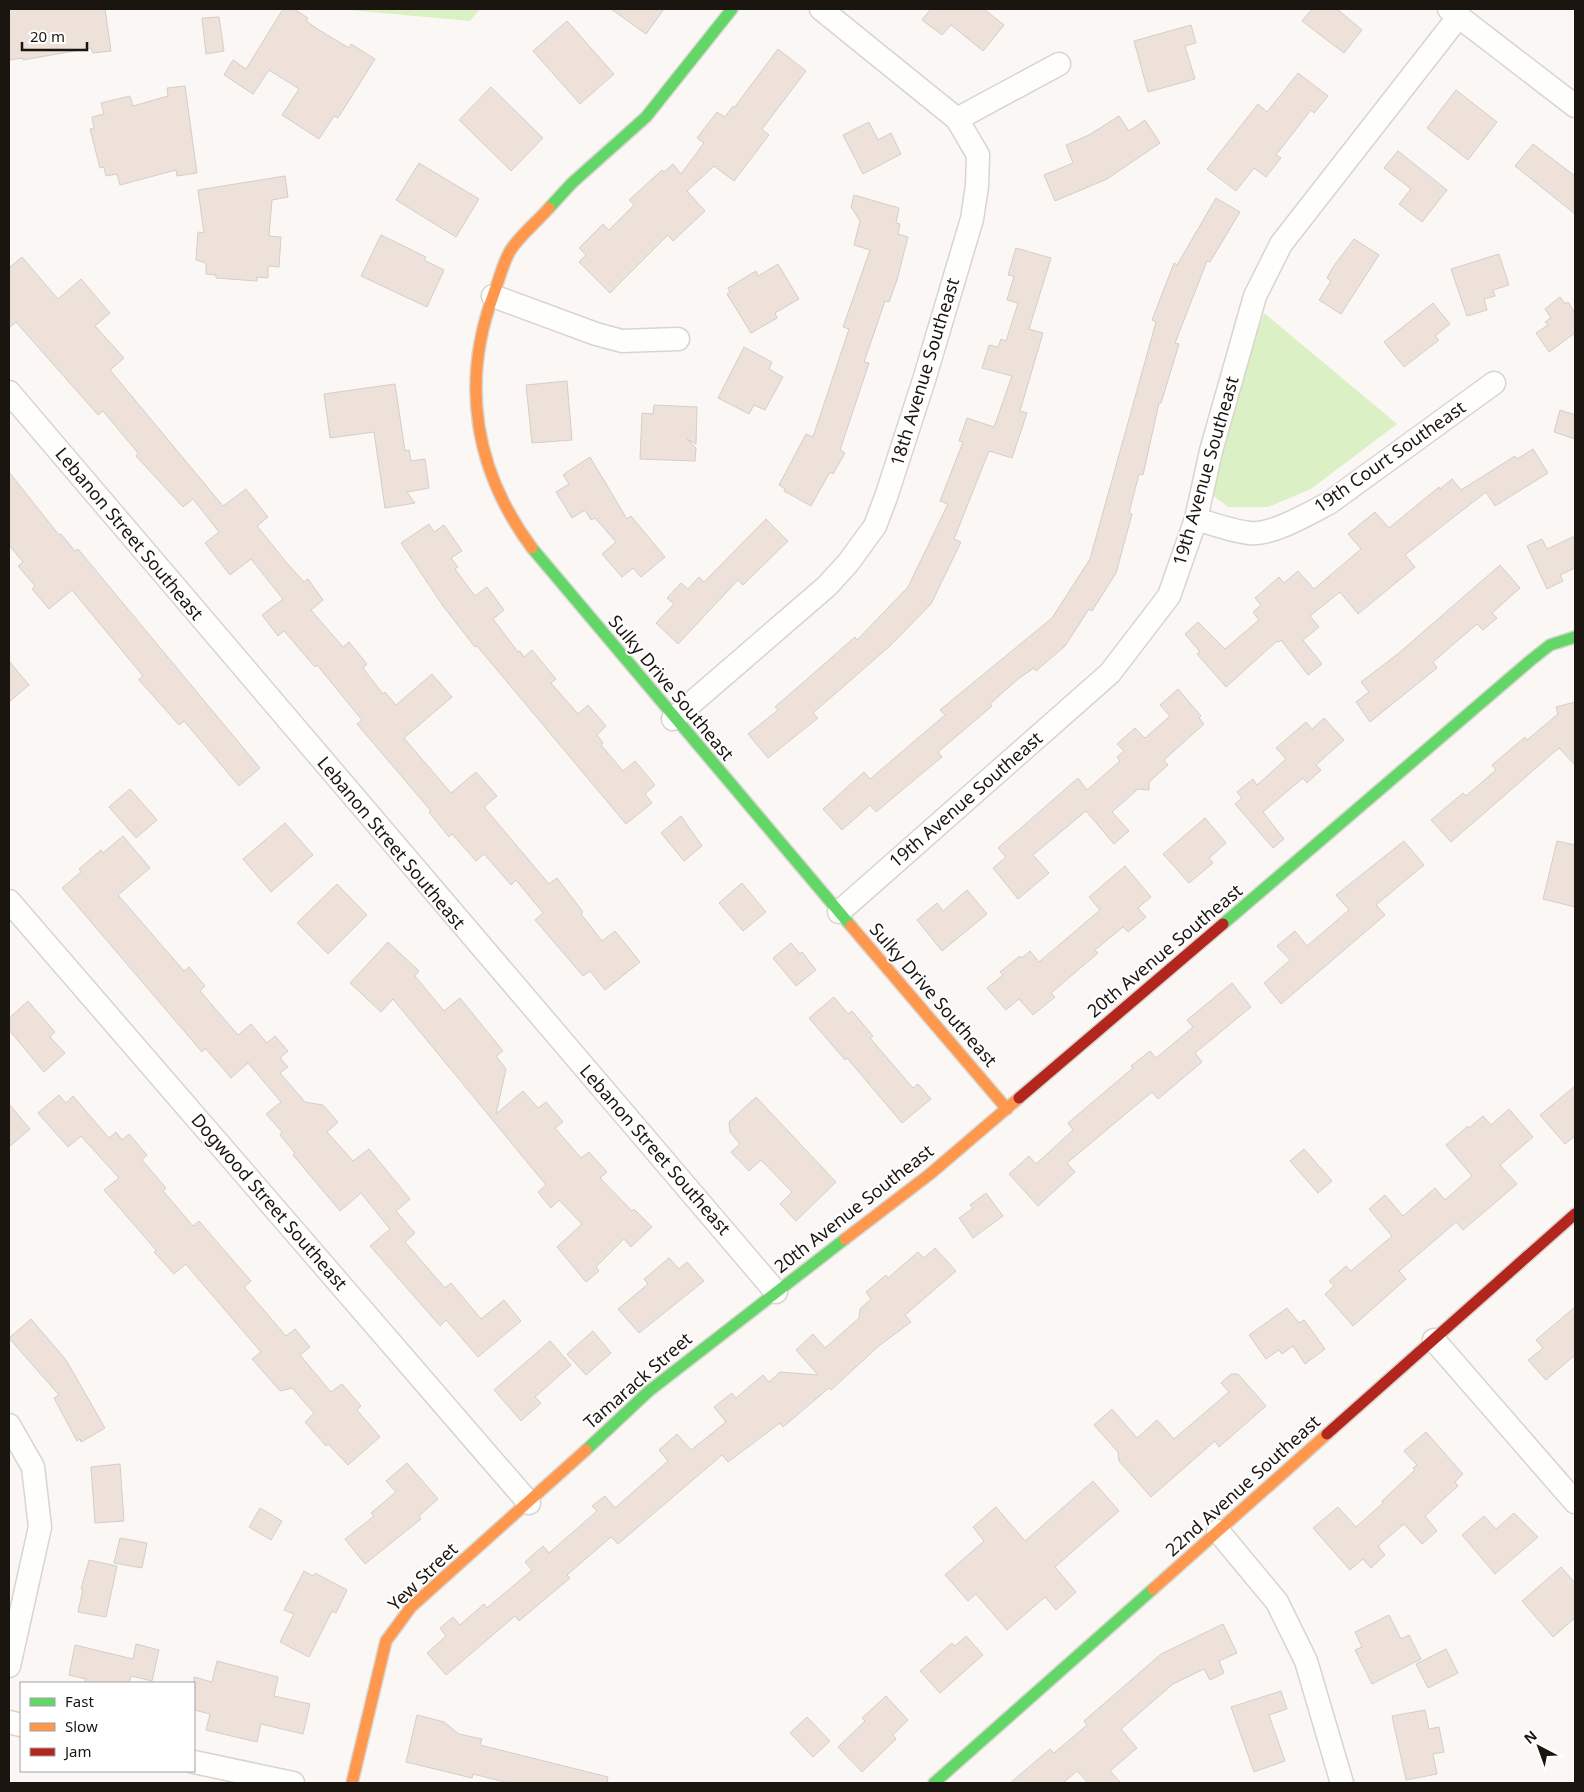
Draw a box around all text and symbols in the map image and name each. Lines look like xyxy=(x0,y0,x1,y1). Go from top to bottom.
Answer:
scale bar xyxy=(22,20,88,52)
text: 20 m xyxy=(30,26,65,46)
street label: 18th Avenue Southeast xyxy=(884,274,964,469)
street label: 19th Avenue Southeast xyxy=(1167,373,1244,568)
street label: 19th Court Southeast xyxy=(1309,395,1470,518)
street label: Lebanon Street Southeast xyxy=(50,442,209,625)
street label: Sulky Drive Southeast xyxy=(604,609,740,766)
street label: 19th Avenue Southeast xyxy=(884,726,1047,872)
street label: Lebanon Street Southeast xyxy=(312,751,471,934)
street label: 20th Avenue Southeast xyxy=(1082,878,1247,1022)
street label: Sulky Drive Southeast xyxy=(865,917,1003,1072)
street label: Lebanon Street Southeast xyxy=(575,1059,737,1240)
street label: Dogwood Street Southeast xyxy=(186,1108,353,1295)
street label: 20th Avenue Southeast xyxy=(769,1138,938,1278)
street label: Tamarack Street xyxy=(578,1326,697,1434)
street label: 22nd Avenue Southeast xyxy=(1160,1409,1325,1561)
street label: Yew Street xyxy=(382,1537,463,1616)
legend xyxy=(20,1682,195,1772)
text: Fast xyxy=(65,1691,94,1711)
text: Slow xyxy=(65,1716,98,1736)
north arrow xyxy=(1514,1722,1564,1772)
text: N xyxy=(1520,1726,1541,1748)
text: Jam xyxy=(63,1741,92,1761)

